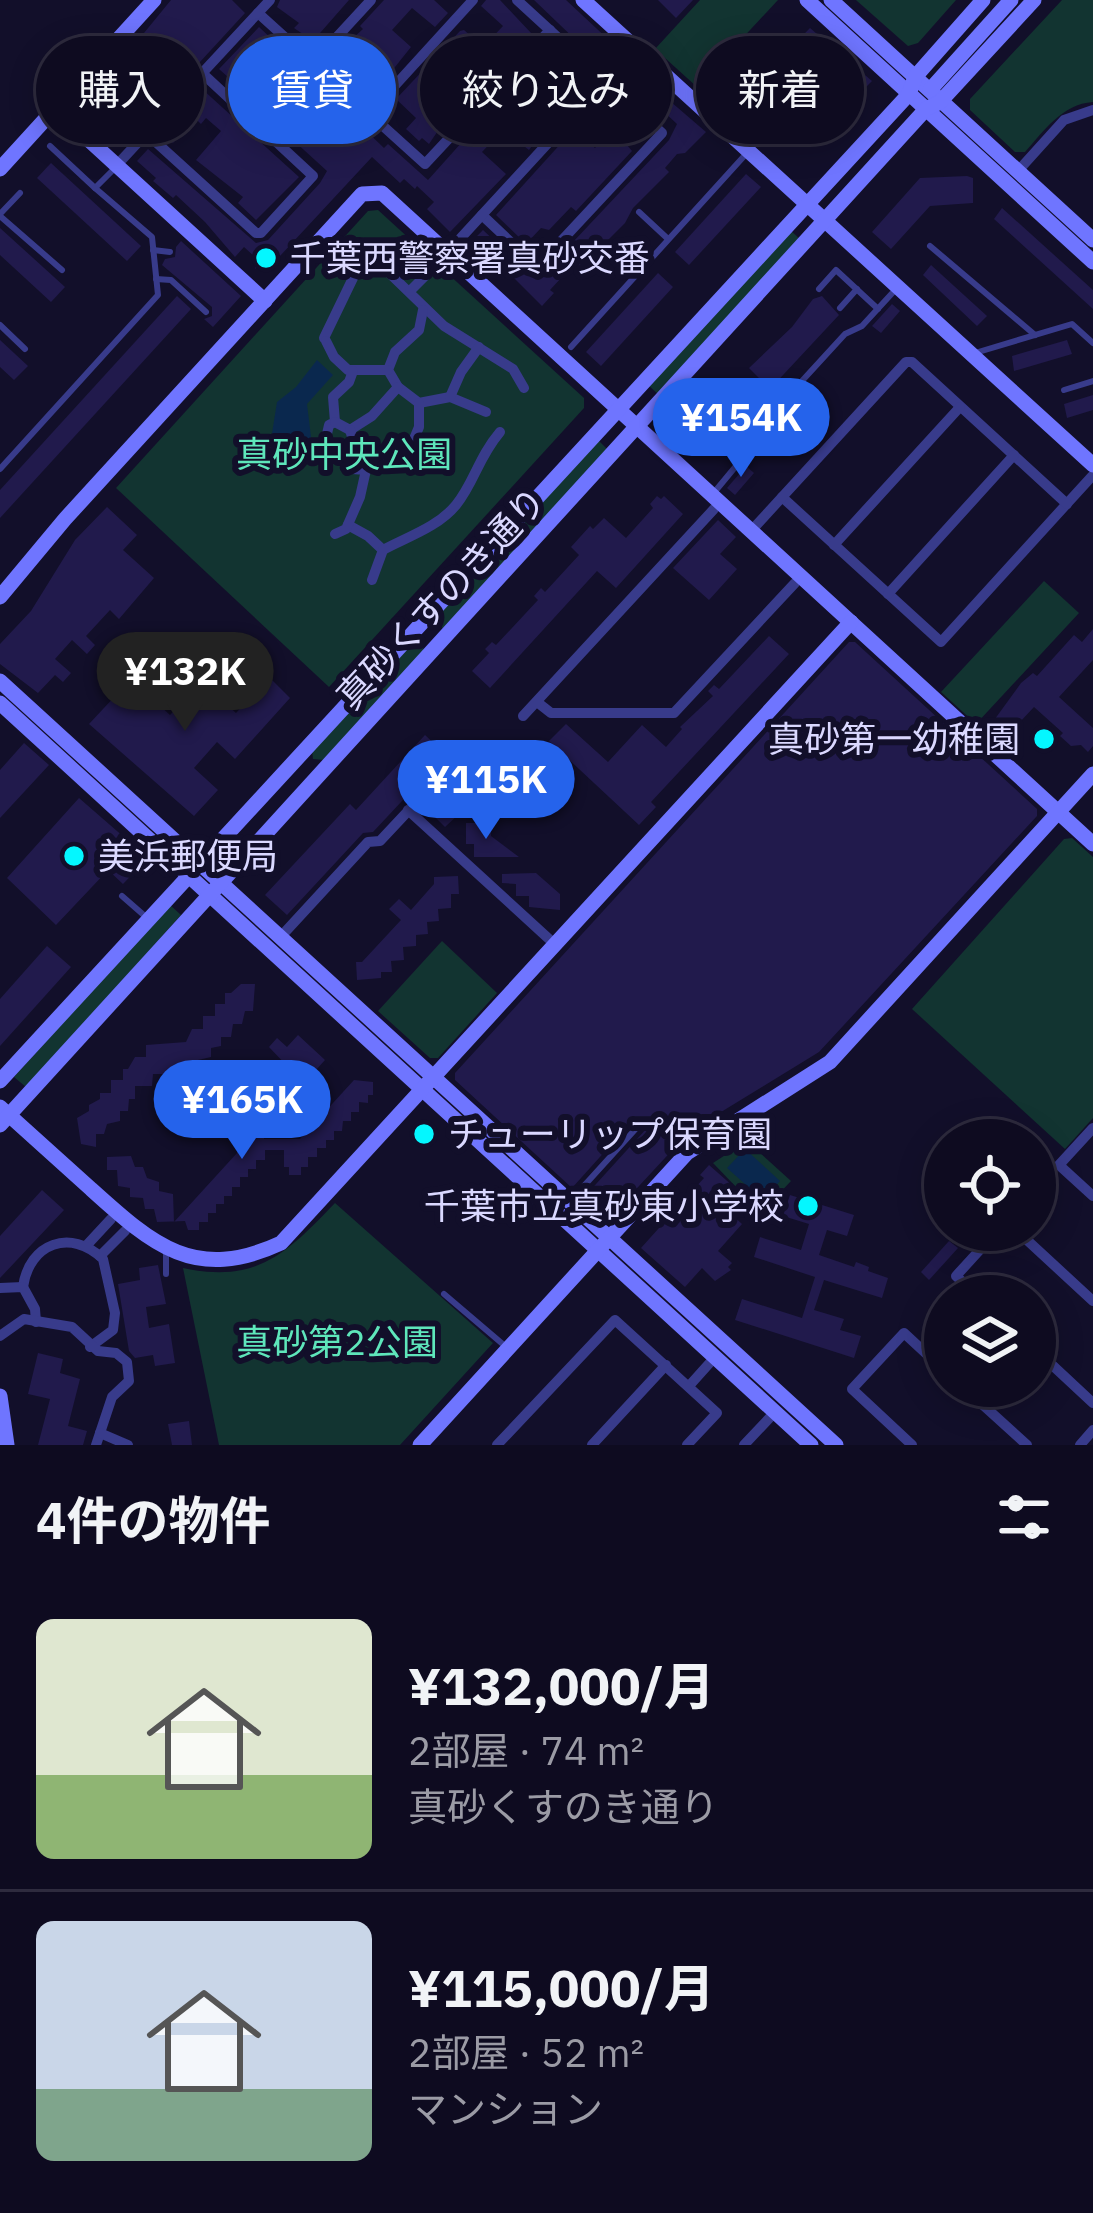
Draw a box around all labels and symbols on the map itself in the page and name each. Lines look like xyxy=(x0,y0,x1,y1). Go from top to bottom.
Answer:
place label: 千葉西警察署真砂交番 xyxy=(290,234,650,281)
marker: 千葉西警察署真砂交番 xyxy=(253,245,279,271)
pin: ¥154K xyxy=(657,378,825,480)
park label: 真砂中央公園 xyxy=(236,430,452,477)
street label: 真砂くすのき通り xyxy=(326,477,556,719)
pin: ¥132K xyxy=(101,632,269,734)
place label: 真砂第一幼稚園 xyxy=(768,715,1020,762)
marker: 真砂第一幼稚園 xyxy=(1031,726,1057,752)
pin: ¥115K xyxy=(402,740,570,842)
place label: 美浜郵便局 xyxy=(98,832,278,879)
marker: 美浜郵便局 xyxy=(61,843,87,869)
pin: ¥165K xyxy=(158,1060,326,1162)
place label: チューリップ保育園 xyxy=(448,1110,772,1157)
marker: チューリップ保育園 xyxy=(411,1121,437,1147)
place label: 千葉市立真砂東小学校 xyxy=(424,1182,784,1229)
marker: 千葉市立真砂東小学校 xyxy=(795,1193,821,1219)
park label: 真砂第2公園 xyxy=(236,1318,438,1365)

